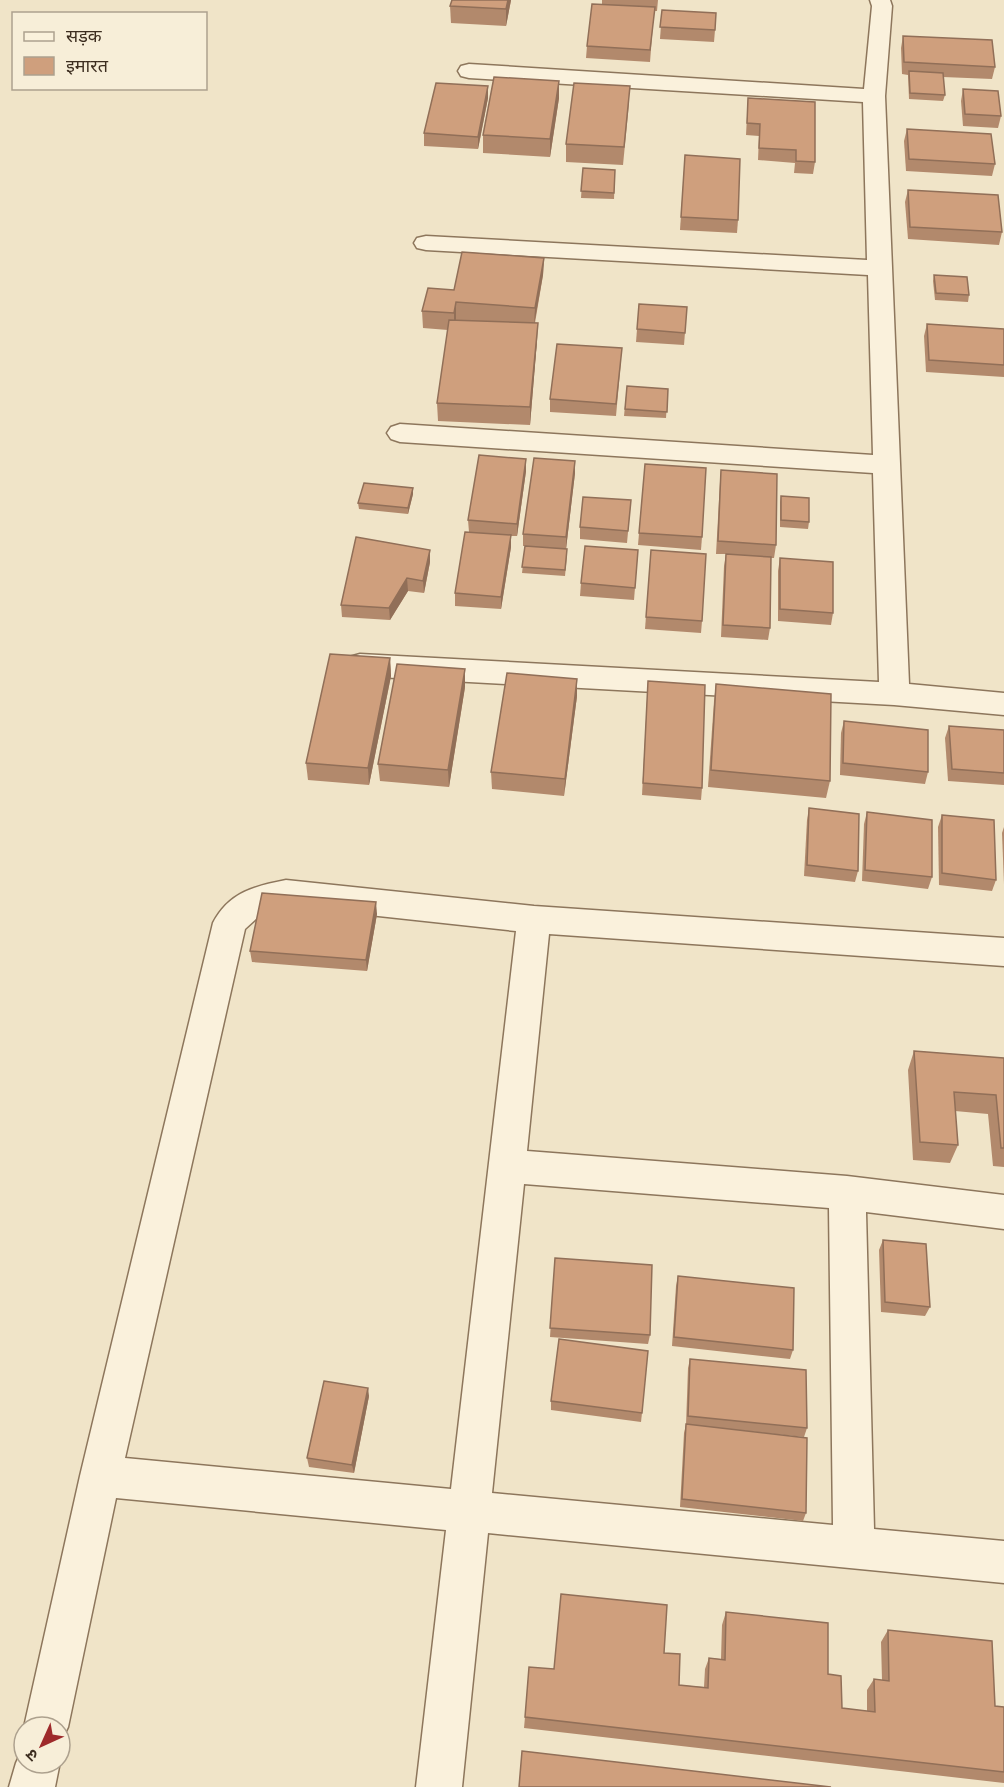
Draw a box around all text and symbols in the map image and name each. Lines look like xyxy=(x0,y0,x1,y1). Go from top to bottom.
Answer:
legend xyxy=(12,12,207,90)
text: सड़क xyxy=(66,24,103,47)
text: इमारत xyxy=(66,54,109,77)
north arrow xyxy=(12,1715,72,1775)
text: उ xyxy=(21,1745,42,1766)

